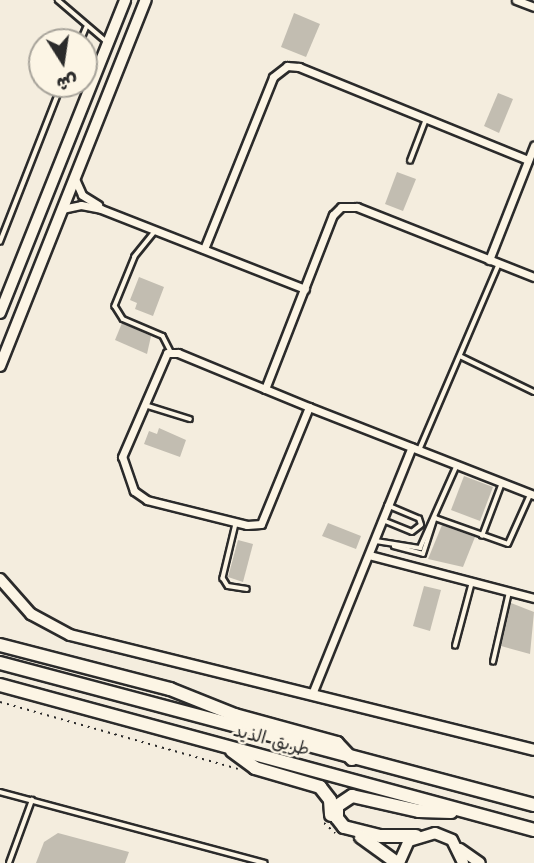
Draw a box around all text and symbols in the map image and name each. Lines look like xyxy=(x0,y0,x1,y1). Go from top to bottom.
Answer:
north arrow xyxy=(28,28,98,98)
text: ش xyxy=(54,65,80,98)
street label: طريق الذيد xyxy=(231,721,311,763)

